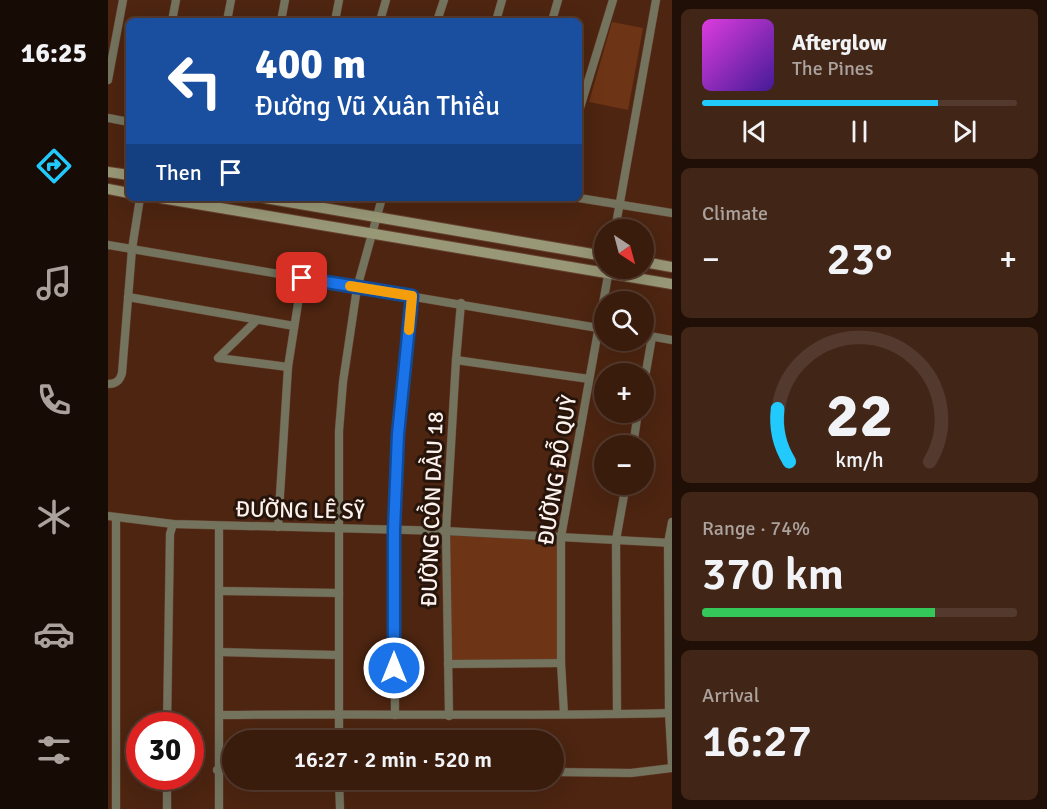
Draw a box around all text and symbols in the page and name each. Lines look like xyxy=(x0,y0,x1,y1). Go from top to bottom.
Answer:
text: Afterglow xyxy=(792,29,887,56)
text: 16:25 xyxy=(21,37,87,70)
text: 400 m xyxy=(255,39,366,90)
icon: left xyxy=(156,42,234,120)
text: The Pines xyxy=(792,56,874,81)
text: Đường Vũ Xuân Thiều xyxy=(255,90,500,123)
icon: previous xyxy=(738,115,771,148)
icon: pause xyxy=(843,115,876,148)
icon: next xyxy=(948,115,981,148)
icon: directions xyxy=(33,145,75,187)
icon: arrive xyxy=(214,156,247,189)
text: Then xyxy=(156,159,202,186)
text: Climate xyxy=(702,201,768,226)
north arrow xyxy=(594,219,654,279)
map controls xyxy=(594,219,654,495)
text: 23° xyxy=(827,232,892,287)
text: − xyxy=(702,239,720,280)
text: + xyxy=(999,239,1017,280)
pin xyxy=(276,252,327,303)
icon: arrive xyxy=(285,261,318,294)
icon: music xyxy=(33,262,75,304)
button: search xyxy=(594,291,654,351)
button: + xyxy=(594,363,654,423)
text: 22 xyxy=(826,377,893,454)
icon: phone xyxy=(33,379,75,421)
street label: ĐƯỜNG ĐỖ QUỲ xyxy=(530,393,582,547)
street label: ĐƯỜNG CỒN DẦU 18 xyxy=(412,411,449,607)
button: − xyxy=(594,435,654,495)
text: km/h xyxy=(835,447,884,473)
street label: ĐƯỜNG LÊ SỸ xyxy=(235,495,365,525)
icon: climate xyxy=(33,496,75,538)
text: Range · 74% xyxy=(702,516,810,541)
text: 370 km xyxy=(702,547,844,602)
icon: car xyxy=(33,613,75,655)
position arrow xyxy=(362,636,426,700)
text: Arrival xyxy=(702,683,760,708)
speed limit sign: 30 xyxy=(126,712,204,790)
text: 16:27 xyxy=(702,714,812,769)
icon: filters xyxy=(33,729,75,771)
text: 16:27 · 2 min · 520 m xyxy=(294,746,492,773)

